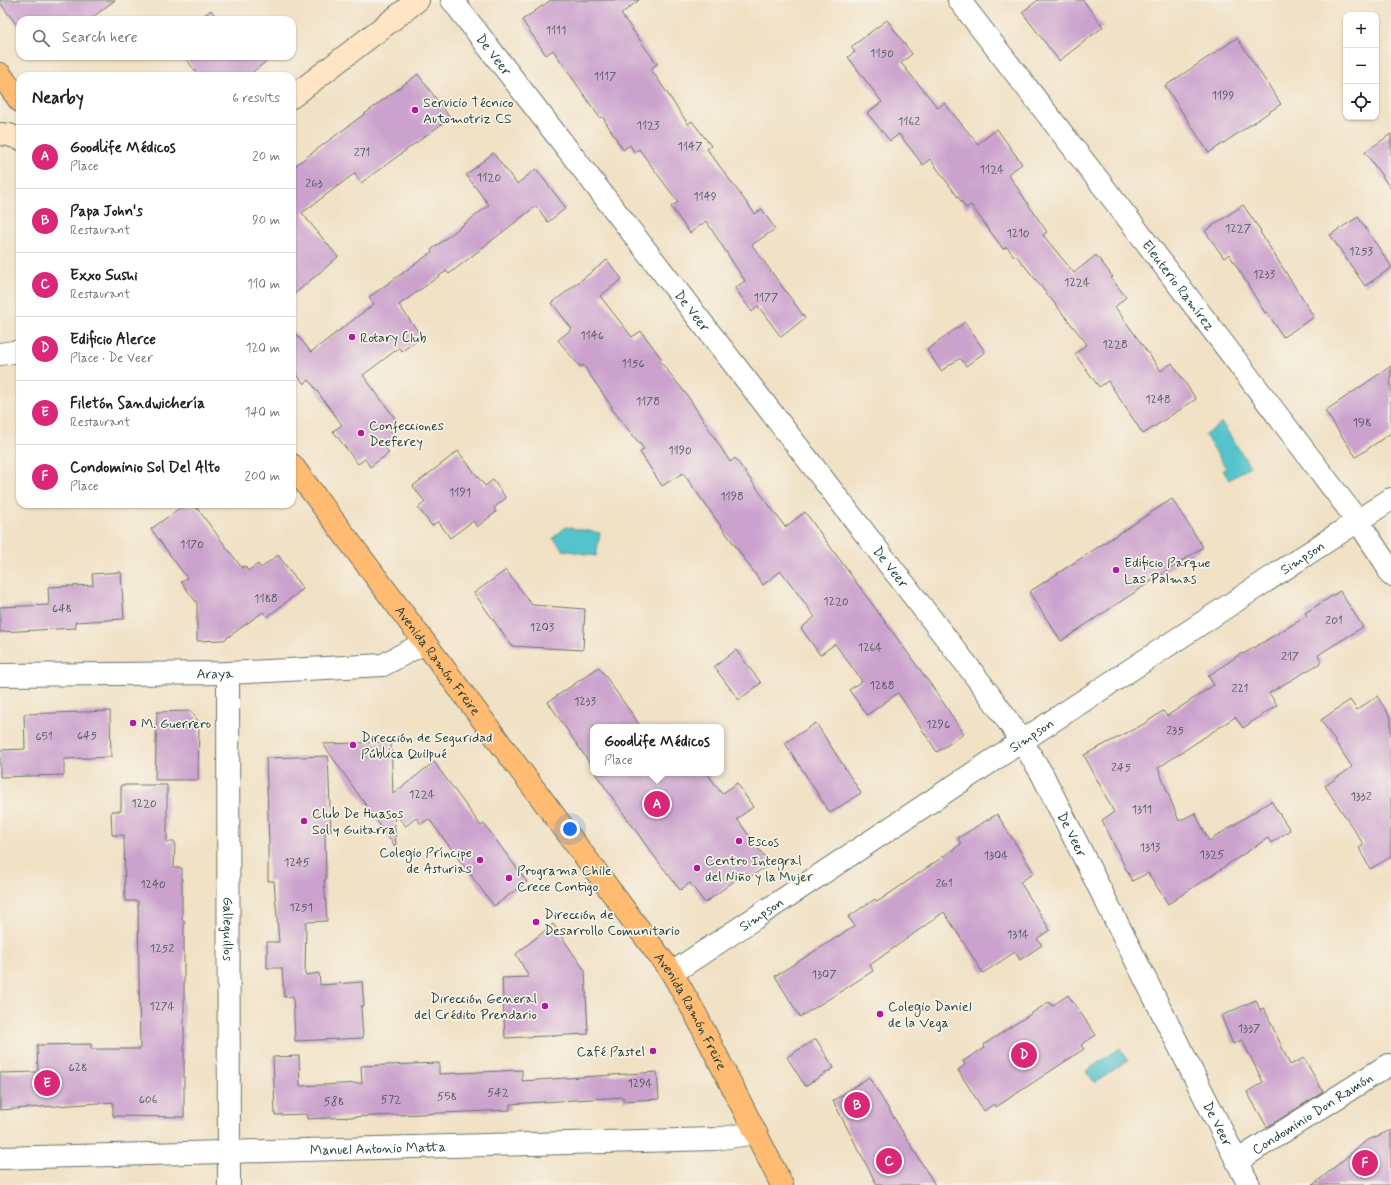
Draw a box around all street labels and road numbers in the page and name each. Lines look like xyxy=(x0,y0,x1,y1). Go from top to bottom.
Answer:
street label: De Veer xyxy=(472,31,516,80)
street label: Eleuterio Ramírez xyxy=(1138,237,1219,335)
street label: De Veer xyxy=(670,287,714,336)
street label: Simpson xyxy=(1277,537,1328,579)
street label: De Veer xyxy=(868,543,912,592)
street label: Avenida Ramón Freire xyxy=(390,603,484,720)
street label: Araya xyxy=(196,665,235,683)
street label: Simpson xyxy=(1006,715,1057,757)
street label: De Veer xyxy=(1053,809,1091,861)
street label: Simpson xyxy=(736,894,787,936)
street label: Galleguillos xyxy=(218,897,237,961)
street label: Avenida Ramón Freire xyxy=(650,949,731,1074)
street label: Condominio Don Ramón xyxy=(1249,1069,1376,1159)
street label: De Veer xyxy=(1198,1099,1236,1150)
street label: Manuel Antonio Matta xyxy=(310,1138,446,1160)

